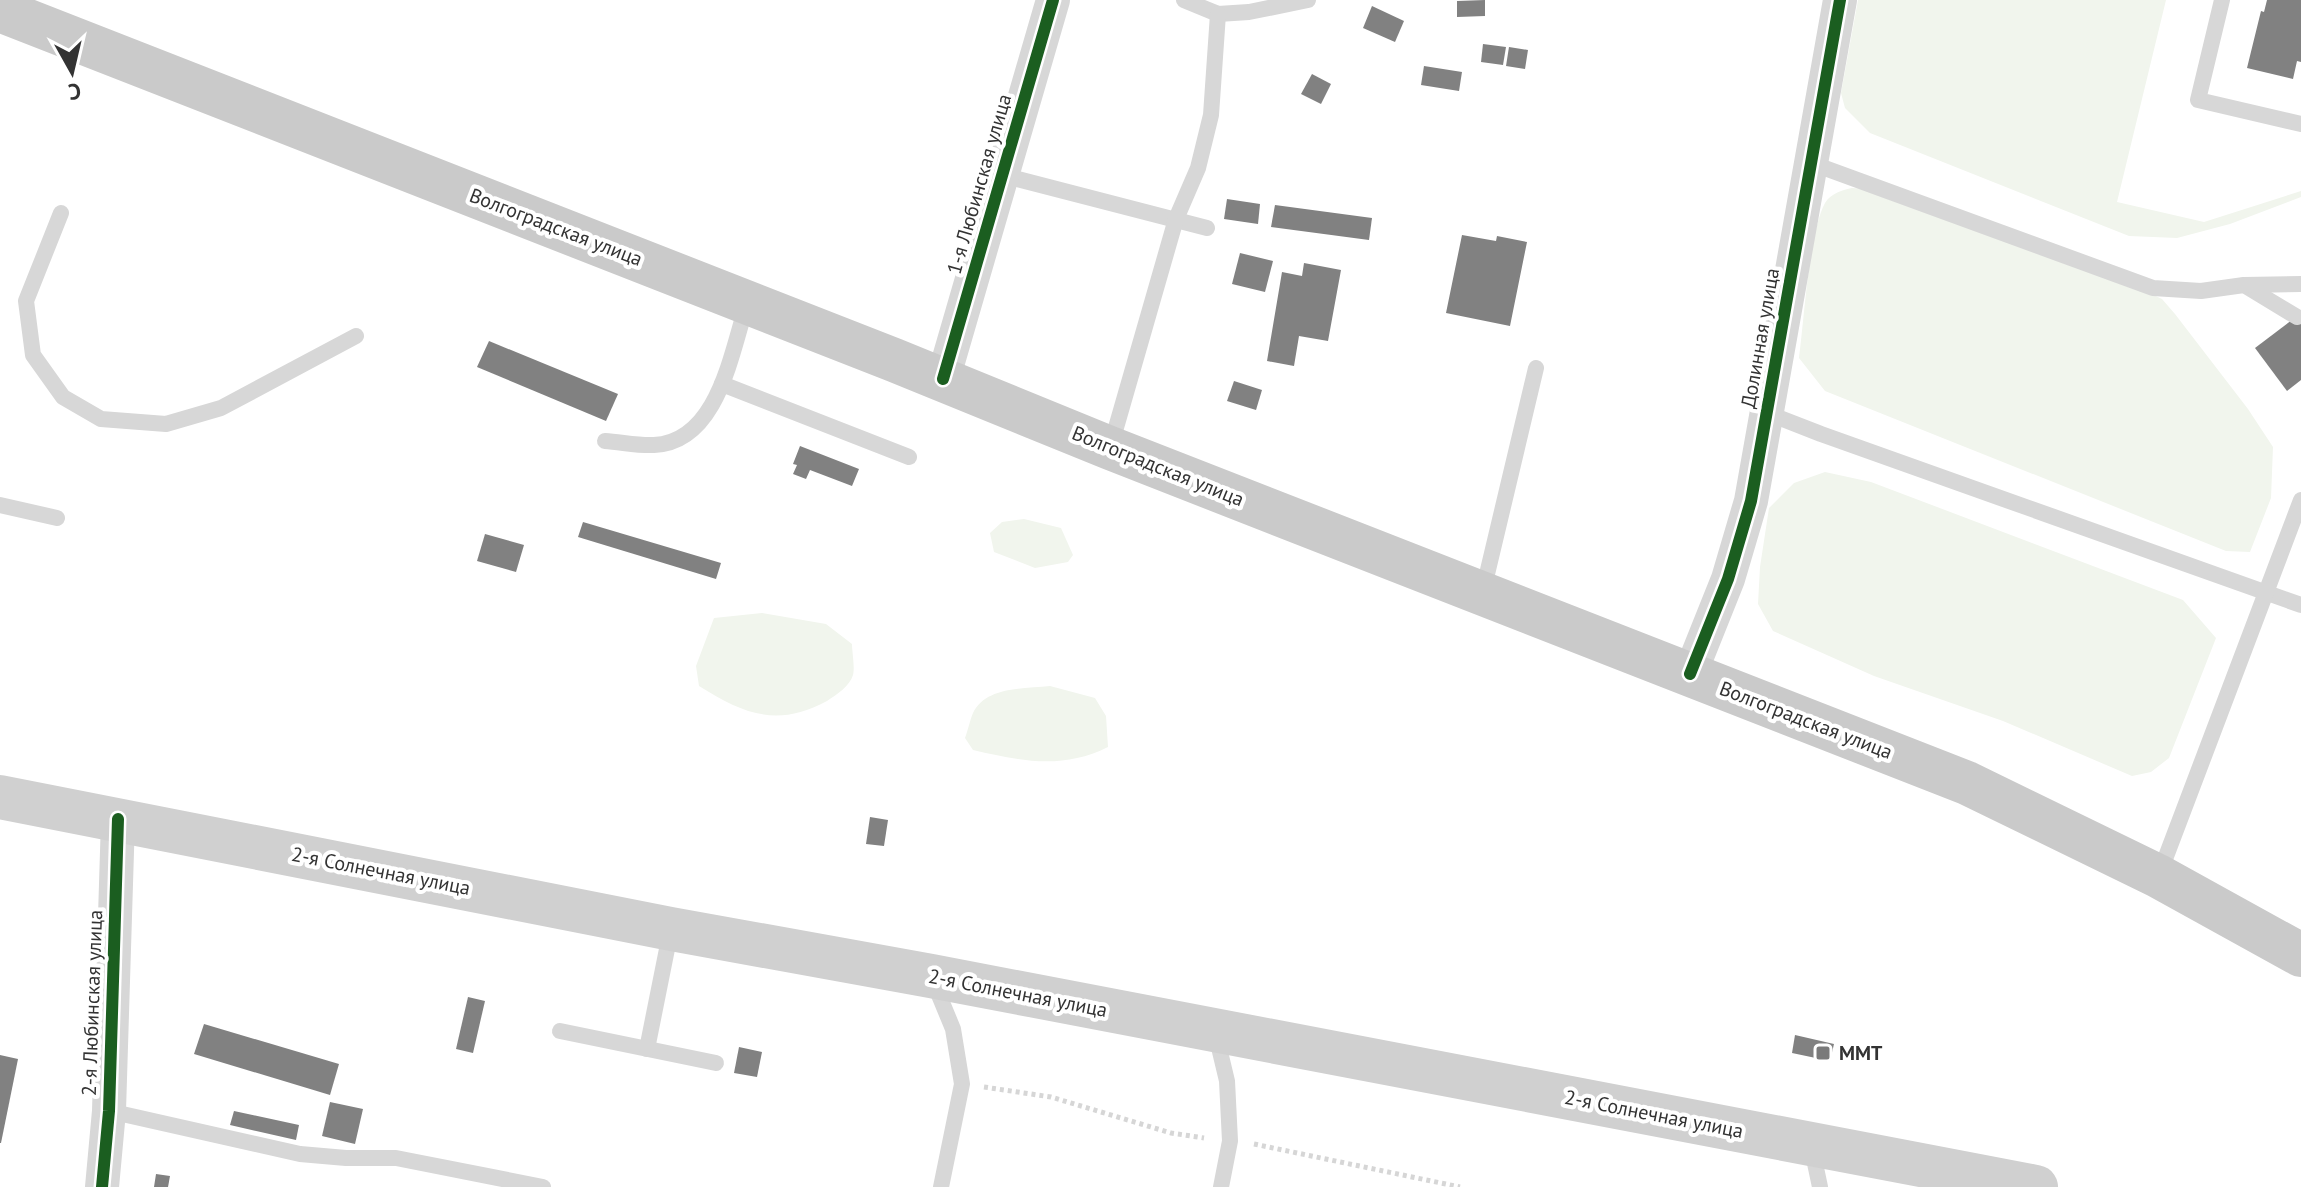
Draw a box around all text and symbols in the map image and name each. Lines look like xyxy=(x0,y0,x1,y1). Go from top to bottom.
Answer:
north arrow xyxy=(32,32,112,112)
text: С xyxy=(67,77,83,107)
street label: 1-я Любинская улица xyxy=(941,91,1017,277)
street label: Волгоградская улица xyxy=(466,182,646,272)
street label: Долинная улица xyxy=(1735,266,1785,410)
street label: Волгоградская улица xyxy=(1068,420,1248,512)
street label: Волгоградская улица xyxy=(1716,675,1896,765)
street label: 2-я Солнечная улица xyxy=(289,841,473,901)
street label: 2-я Любинская улица xyxy=(76,909,108,1097)
street label: 2-я Солнечная улица xyxy=(926,963,1110,1023)
place label: ММТ xyxy=(1839,1040,1883,1066)
marker: ММТ xyxy=(1814,1044,1832,1062)
street label: 2-я Солнечная улица xyxy=(1562,1084,1746,1144)

